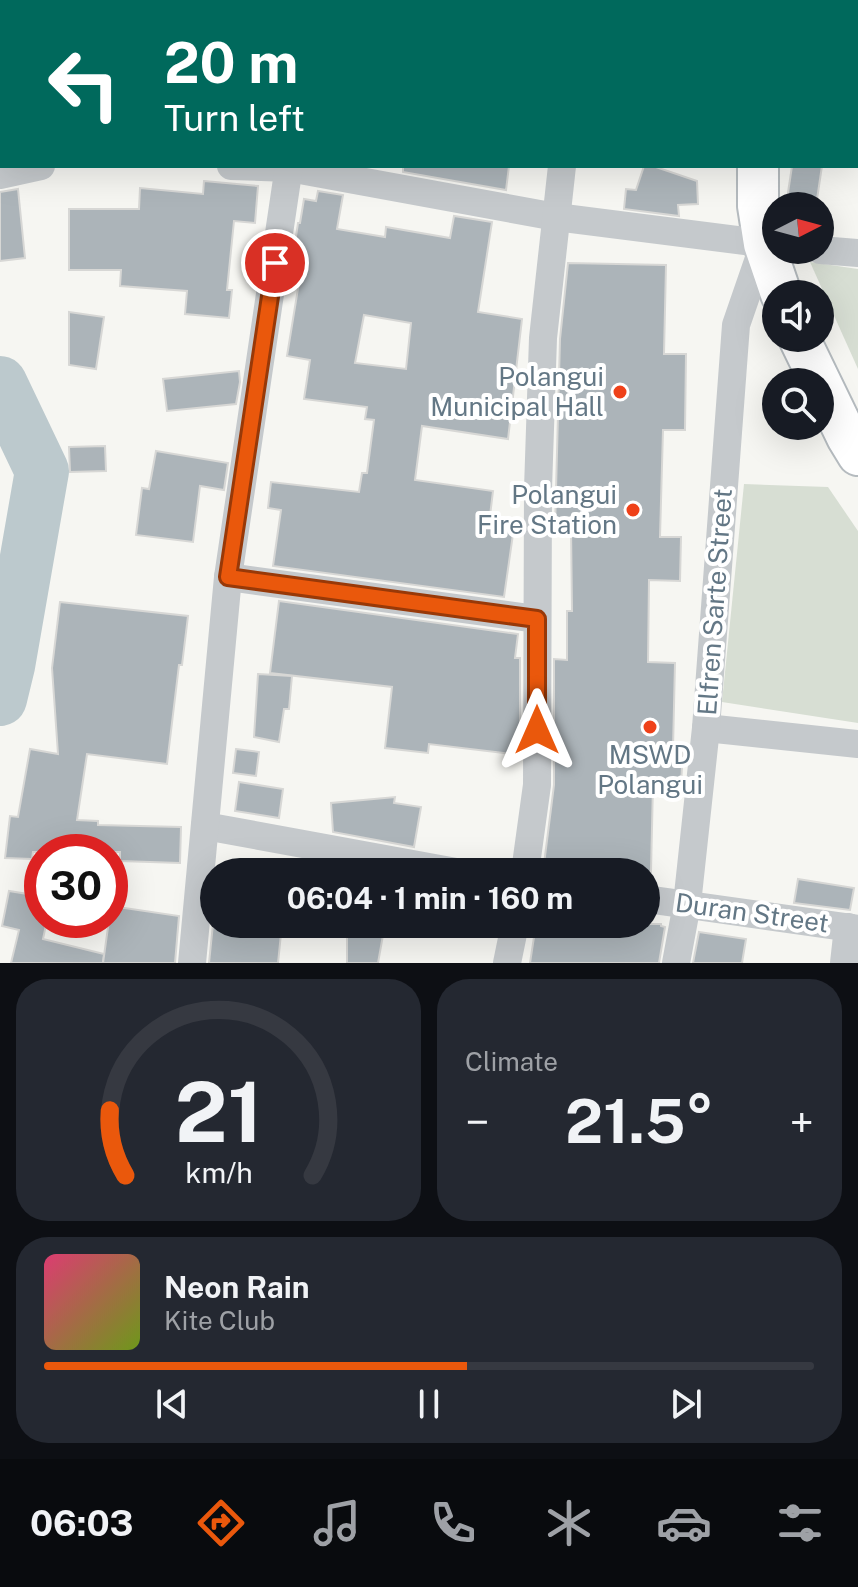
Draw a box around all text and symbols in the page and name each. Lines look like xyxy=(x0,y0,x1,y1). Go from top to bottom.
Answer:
text: 20 m xyxy=(164,30,298,96)
icon: left xyxy=(32,32,136,136)
text: Turn left xyxy=(164,97,305,139)
north arrow xyxy=(762,192,834,264)
map controls xyxy=(762,192,834,440)
pin xyxy=(241,229,309,297)
icon: arrive xyxy=(253,241,297,285)
button: sound xyxy=(762,280,834,352)
place label: Polangui Municipal Hall xyxy=(430,361,604,422)
button: search xyxy=(762,368,834,440)
marker: Polangui Municipal Hall xyxy=(611,383,629,401)
place label: Polangui Fire Station xyxy=(477,479,617,540)
street label: Elfren Sarte Street xyxy=(691,487,738,716)
marker: Polangui Fire Station xyxy=(624,501,642,519)
position arrow xyxy=(495,688,579,772)
marker: MSWD Polangui xyxy=(641,718,659,736)
place label: MSWD Polangui xyxy=(597,739,703,800)
speed limit sign: 30 xyxy=(24,834,128,938)
text: 06:04 · 1 min · 160 m xyxy=(287,880,573,916)
street label: Duran Street xyxy=(673,886,831,939)
text: Climate xyxy=(465,1046,558,1077)
text: 21 xyxy=(174,1063,263,1161)
text: 21.5° xyxy=(565,1086,714,1157)
text: − xyxy=(465,1096,489,1148)
text: + xyxy=(790,1096,814,1148)
text: km/h xyxy=(185,1156,252,1189)
text: Neon Rain xyxy=(164,1269,310,1305)
text: Kite Club xyxy=(164,1305,275,1336)
icon: previous xyxy=(150,1382,194,1426)
icon: pause xyxy=(407,1382,451,1426)
icon: next xyxy=(664,1382,708,1426)
icon: directions xyxy=(193,1495,249,1551)
icon: music xyxy=(309,1495,365,1551)
icon: phone xyxy=(425,1495,481,1551)
icon: climate xyxy=(541,1495,597,1551)
icon: car xyxy=(656,1495,712,1551)
icon: filters xyxy=(772,1495,828,1551)
text: 06:03 xyxy=(30,1502,133,1544)

